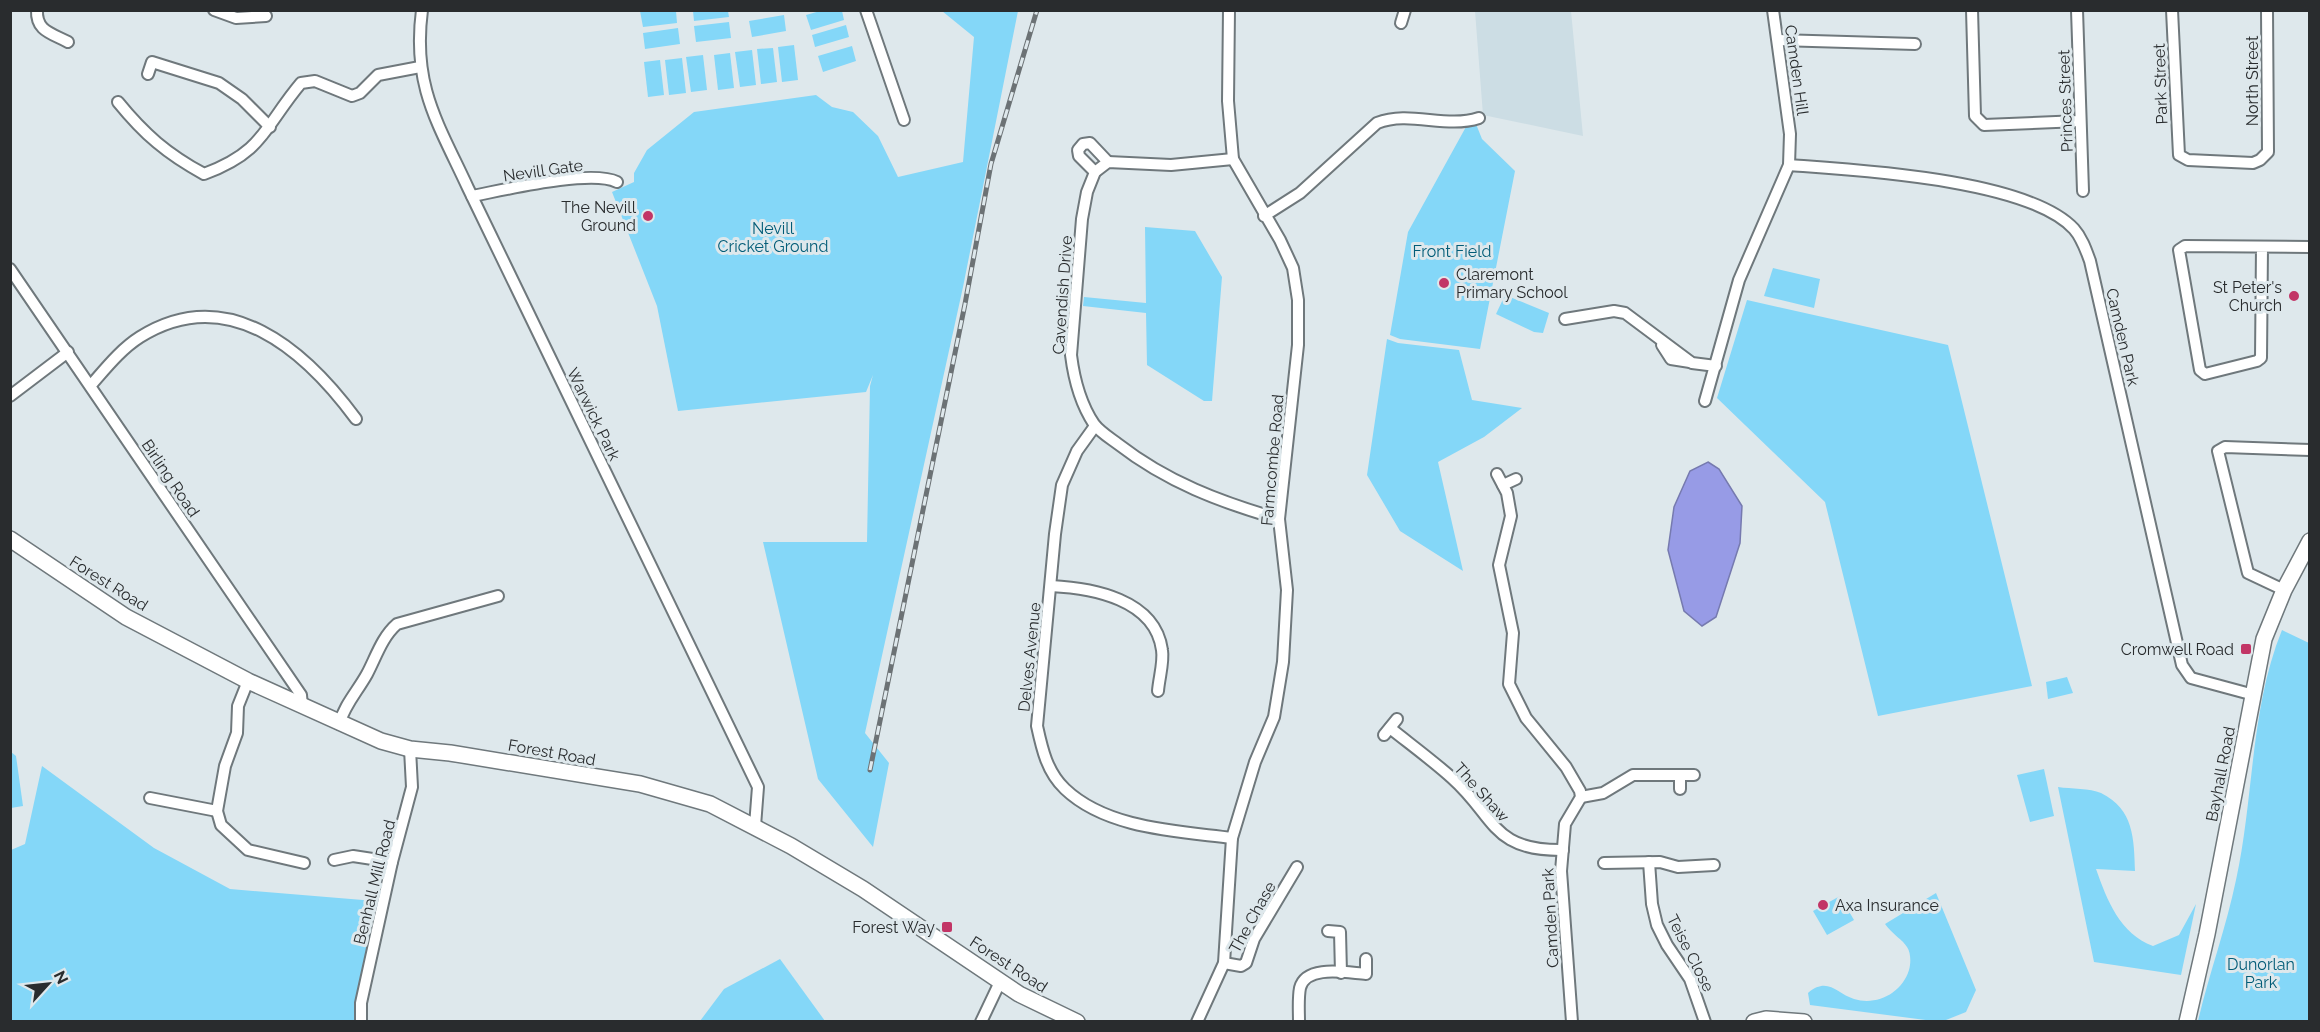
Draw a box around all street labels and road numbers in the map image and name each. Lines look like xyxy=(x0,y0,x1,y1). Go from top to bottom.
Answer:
street label: Camden Hill xyxy=(1781,24,1812,117)
street label: North Street xyxy=(2243,35,2262,126)
street label: Park Street xyxy=(2150,42,2171,125)
street label: Princes Street xyxy=(2054,49,2077,153)
street label: Nevill Gate xyxy=(502,155,584,186)
street label: Cavendish Drive xyxy=(1049,235,1076,355)
street label: Camden Park xyxy=(2102,286,2143,388)
street label: Warwick Park xyxy=(563,365,624,464)
street label: Farmcombe Road xyxy=(1257,393,1288,527)
street label: Birling Road xyxy=(138,436,203,521)
street label: Forest Road xyxy=(66,552,151,615)
street label: Delves Avenue xyxy=(1014,601,1045,713)
street label: Bayhall Road xyxy=(2202,725,2239,823)
street label: Forest Road xyxy=(507,735,597,770)
street label: The Shaw xyxy=(1450,759,1513,826)
street label: Benhall Mill Road xyxy=(350,818,399,946)
street label: Camden Park xyxy=(1538,867,1563,968)
street label: The Chase xyxy=(1225,878,1280,956)
street label: Teise Close xyxy=(1663,911,1718,995)
street label: Forest Road xyxy=(966,932,1051,997)

